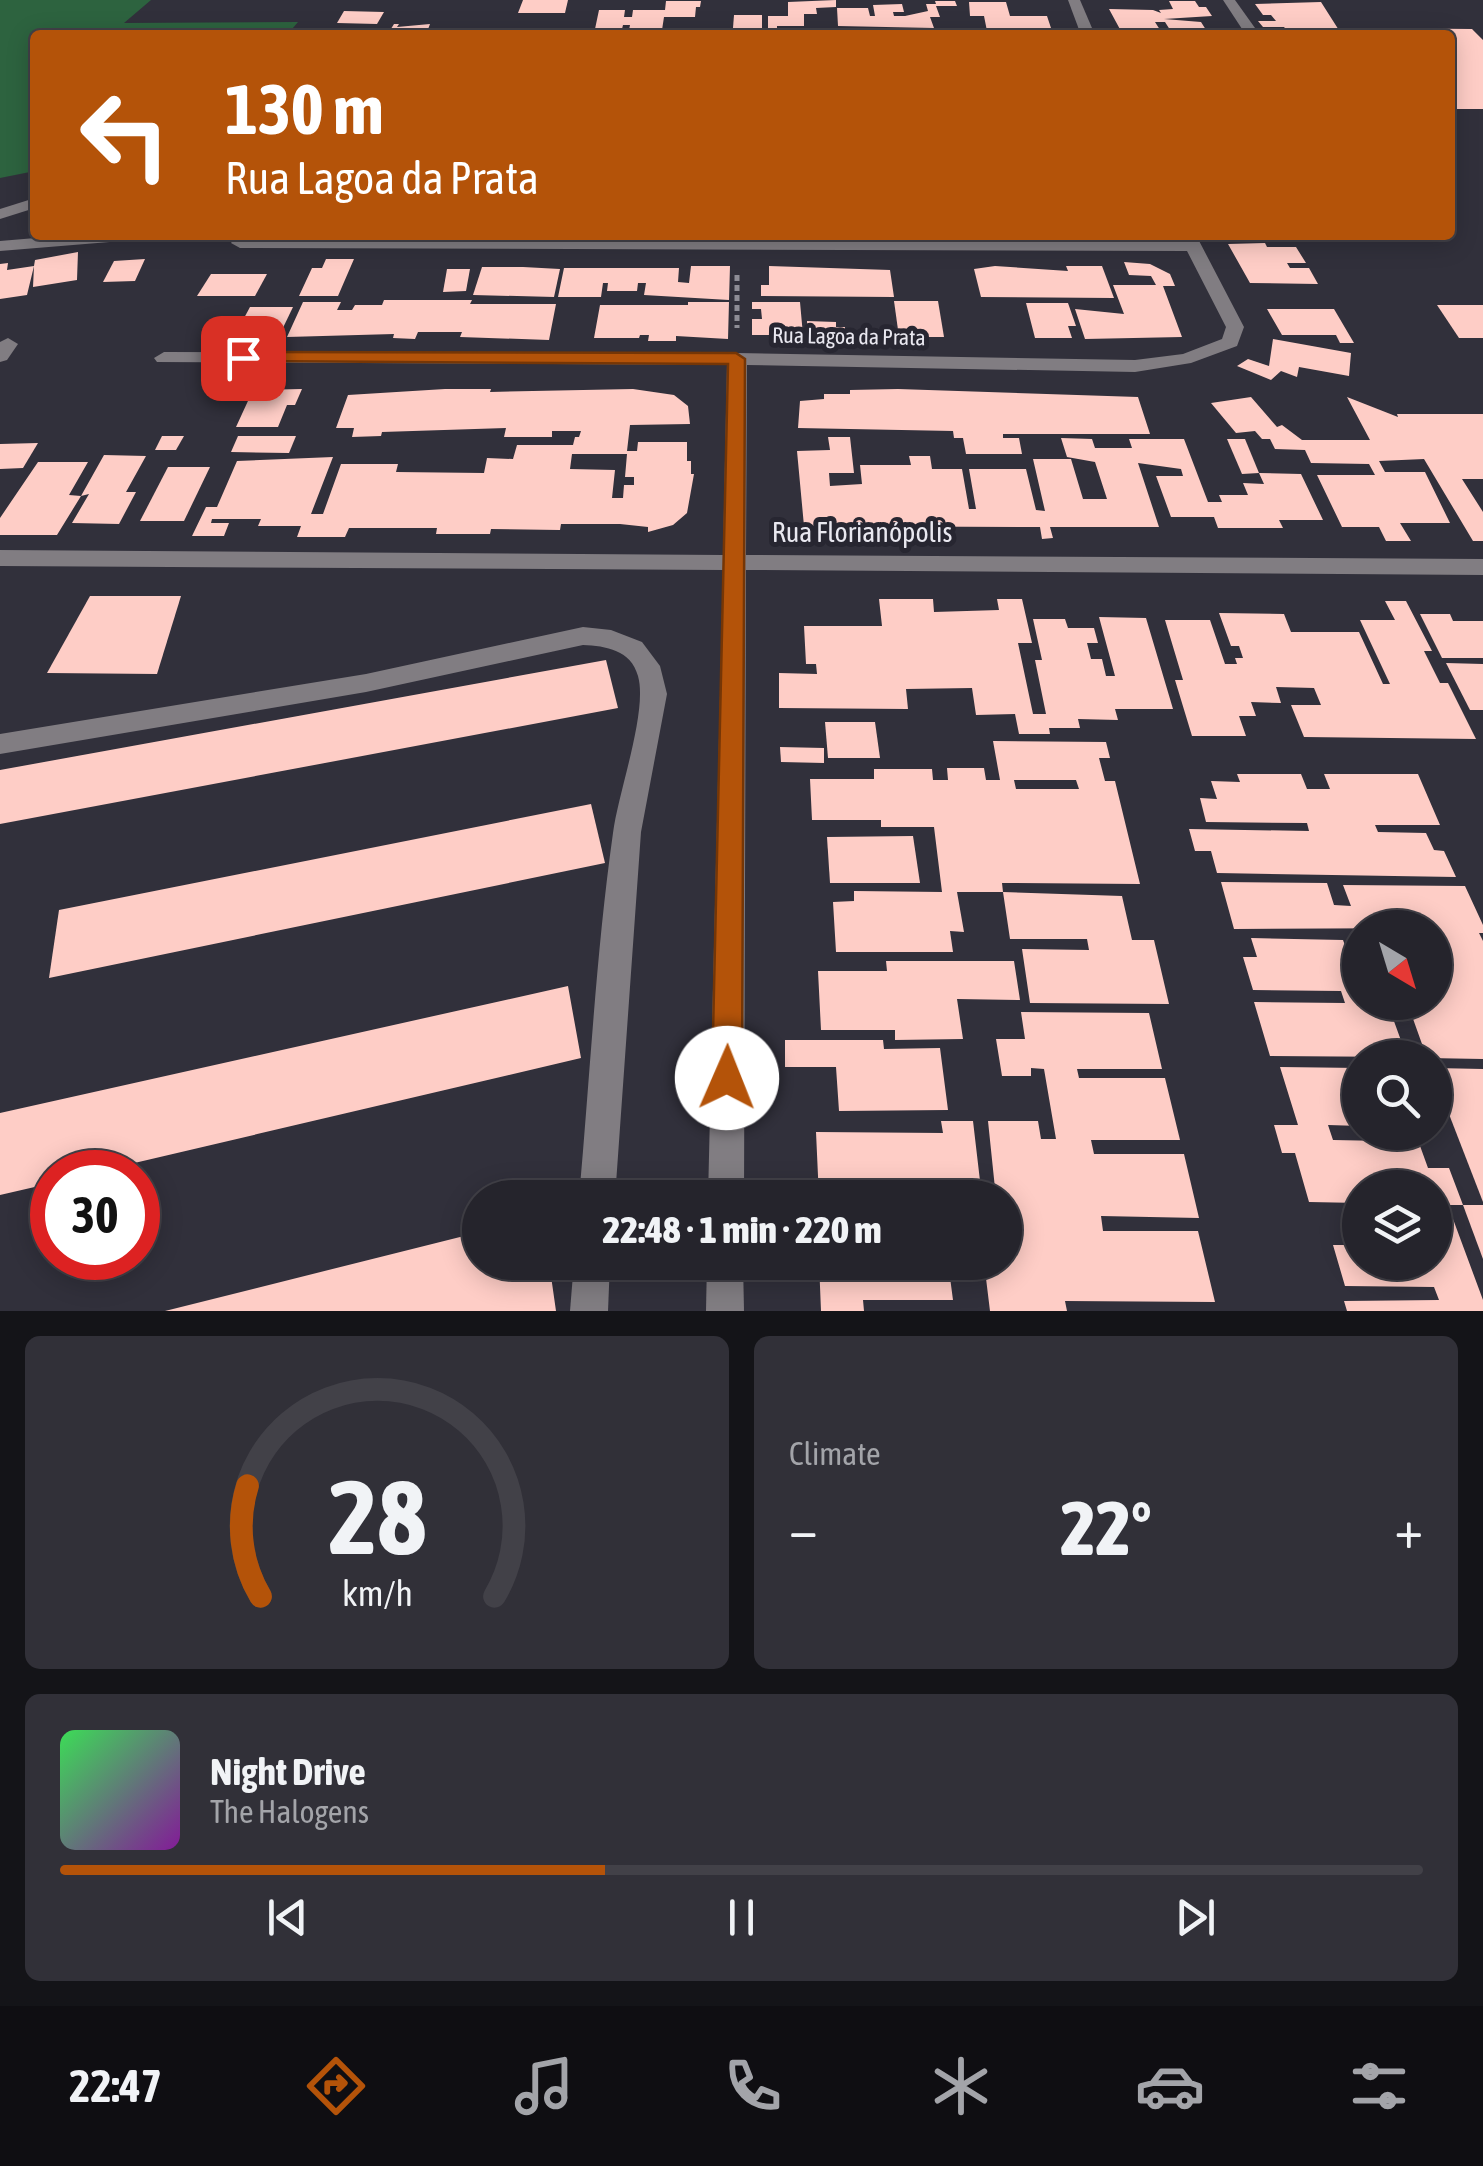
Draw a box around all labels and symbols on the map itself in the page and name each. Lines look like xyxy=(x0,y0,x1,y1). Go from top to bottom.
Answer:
pin xyxy=(201,316,286,401)
street label: Rua Lagoa da Prata xyxy=(772,322,926,350)
street label: Rua Florianópolis xyxy=(772,516,952,548)
north arrow xyxy=(1342,910,1452,1020)
position arrow xyxy=(675,1026,779,1130)
speed limit sign: 30 xyxy=(30,1150,160,1280)

